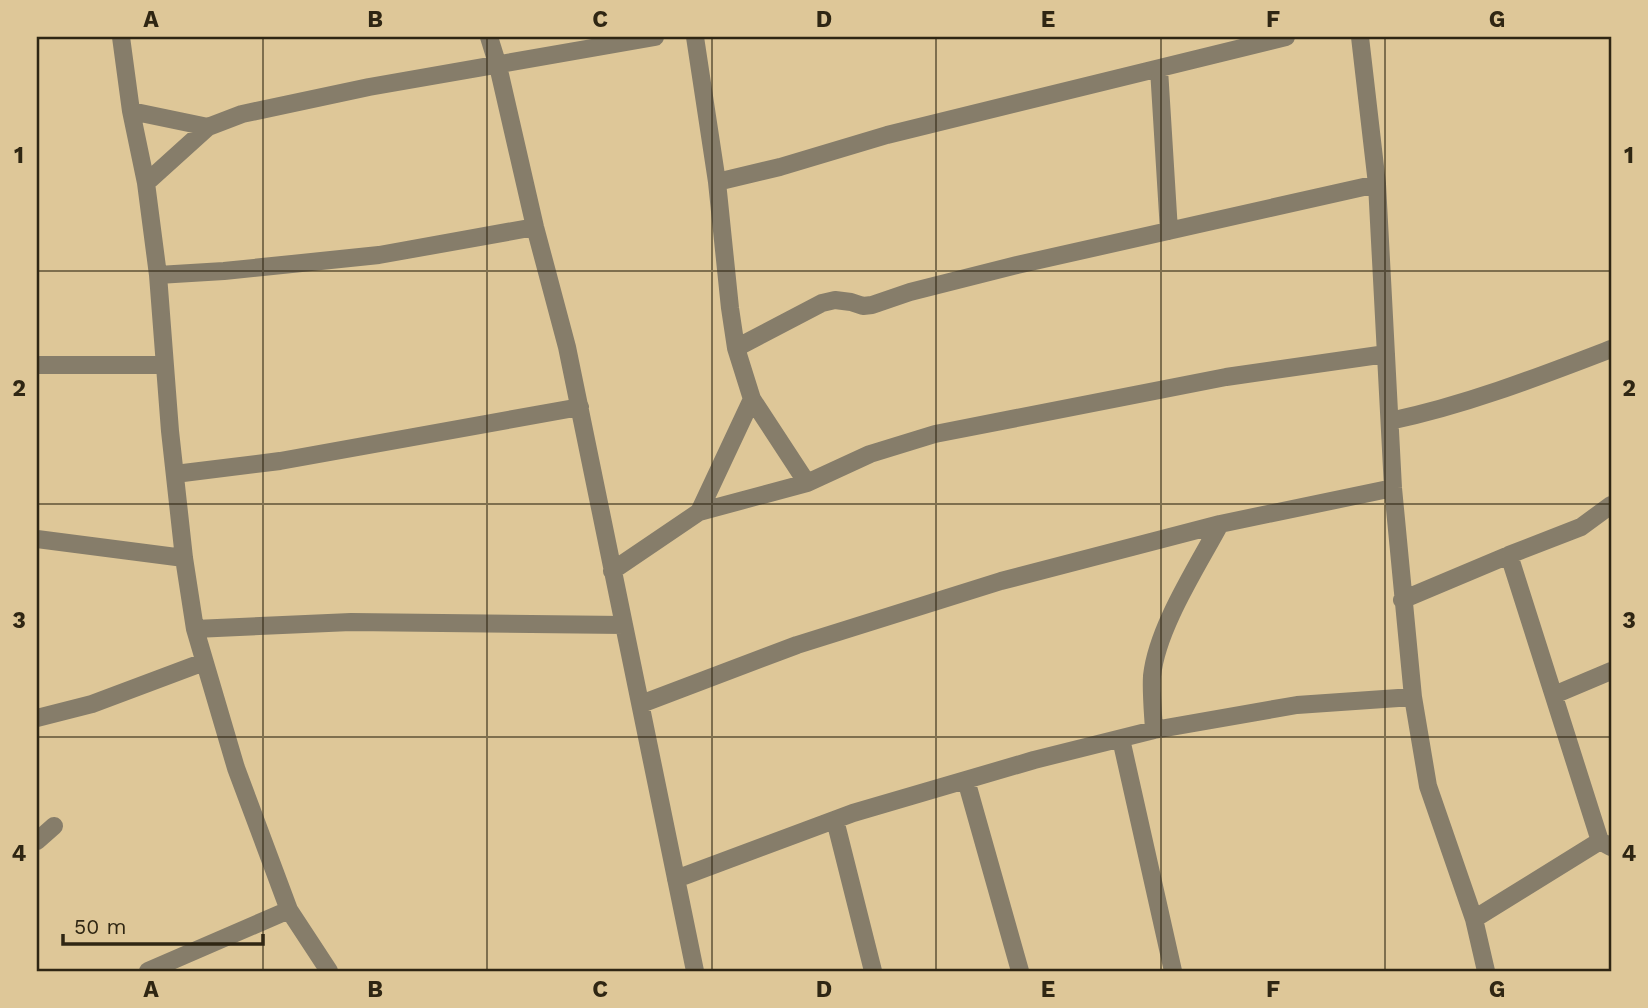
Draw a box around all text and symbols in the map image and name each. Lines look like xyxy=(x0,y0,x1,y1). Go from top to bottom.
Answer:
text: A xyxy=(143,6,159,33)
text: B xyxy=(367,6,383,33)
text: C xyxy=(592,6,608,33)
text: D xyxy=(816,6,832,33)
text: E xyxy=(1041,6,1055,33)
text: F xyxy=(1266,6,1280,33)
text: G xyxy=(1489,6,1505,33)
text: 1 xyxy=(14,142,24,169)
text: 1 xyxy=(1624,142,1634,169)
text: 2 xyxy=(12,375,26,402)
text: 2 xyxy=(1622,375,1636,402)
text: 3 xyxy=(12,607,26,634)
text: 3 xyxy=(1622,607,1636,634)
text: 4 xyxy=(12,840,27,867)
text: 4 xyxy=(1622,840,1637,867)
scale bar xyxy=(63,903,262,947)
text: 50 m xyxy=(74,914,126,939)
text: A xyxy=(143,976,159,1003)
text: B xyxy=(367,976,383,1003)
text: C xyxy=(592,976,608,1003)
text: D xyxy=(816,976,832,1003)
text: E xyxy=(1041,976,1055,1003)
text: F xyxy=(1266,976,1280,1003)
text: G xyxy=(1489,976,1505,1003)

